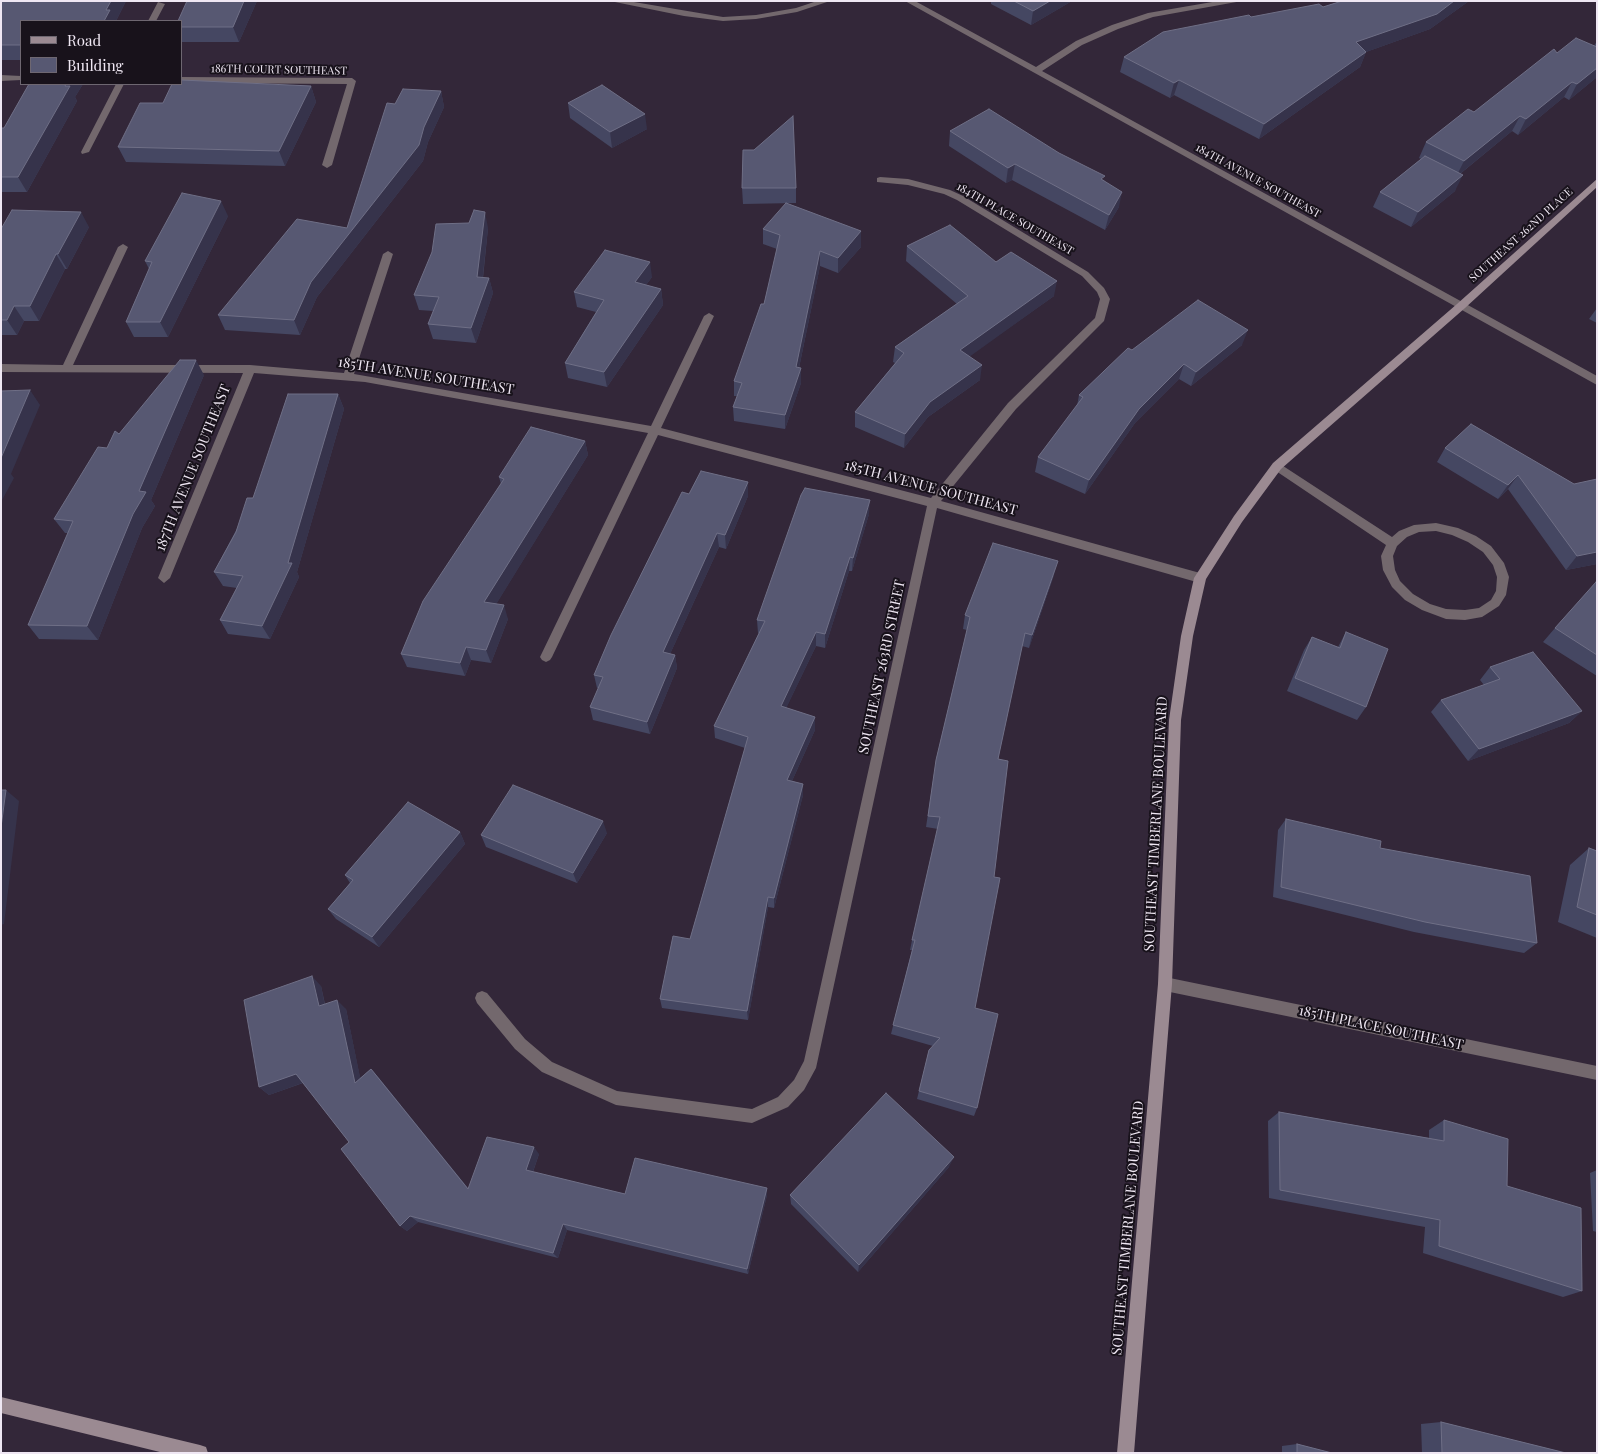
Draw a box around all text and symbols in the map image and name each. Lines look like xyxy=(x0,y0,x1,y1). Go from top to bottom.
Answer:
legend xyxy=(20,20,182,85)
text: Road xyxy=(67,30,101,50)
text: Building xyxy=(67,55,123,75)
street label: 186TH COURT SOUTHEAST xyxy=(211,62,347,78)
street label: 184TH AVENUE SOUTHEAST xyxy=(1193,141,1323,221)
street label: 184TH PLACE SOUTHEAST xyxy=(954,180,1076,258)
street label: SOUTHEAST 262ND PLACE xyxy=(1467,185,1575,285)
street label: 185TH AVENUE SOUTHEAST xyxy=(337,354,515,398)
street label: 187TH AVENUE SOUTHEAST xyxy=(152,382,234,554)
street label: 185TH AVENUE SOUTHEAST xyxy=(843,457,1019,519)
street label: SOUTHEAST 263RD STREET xyxy=(855,578,909,756)
street label: SOUTHEAST TIMBERLANE BOULEVARD xyxy=(1141,696,1171,952)
street label: 185TH PLACE SOUTHEAST xyxy=(1297,1002,1465,1054)
street label: SOUTHEAST TIMBERLANE BOULEVARD xyxy=(1109,1100,1147,1356)

